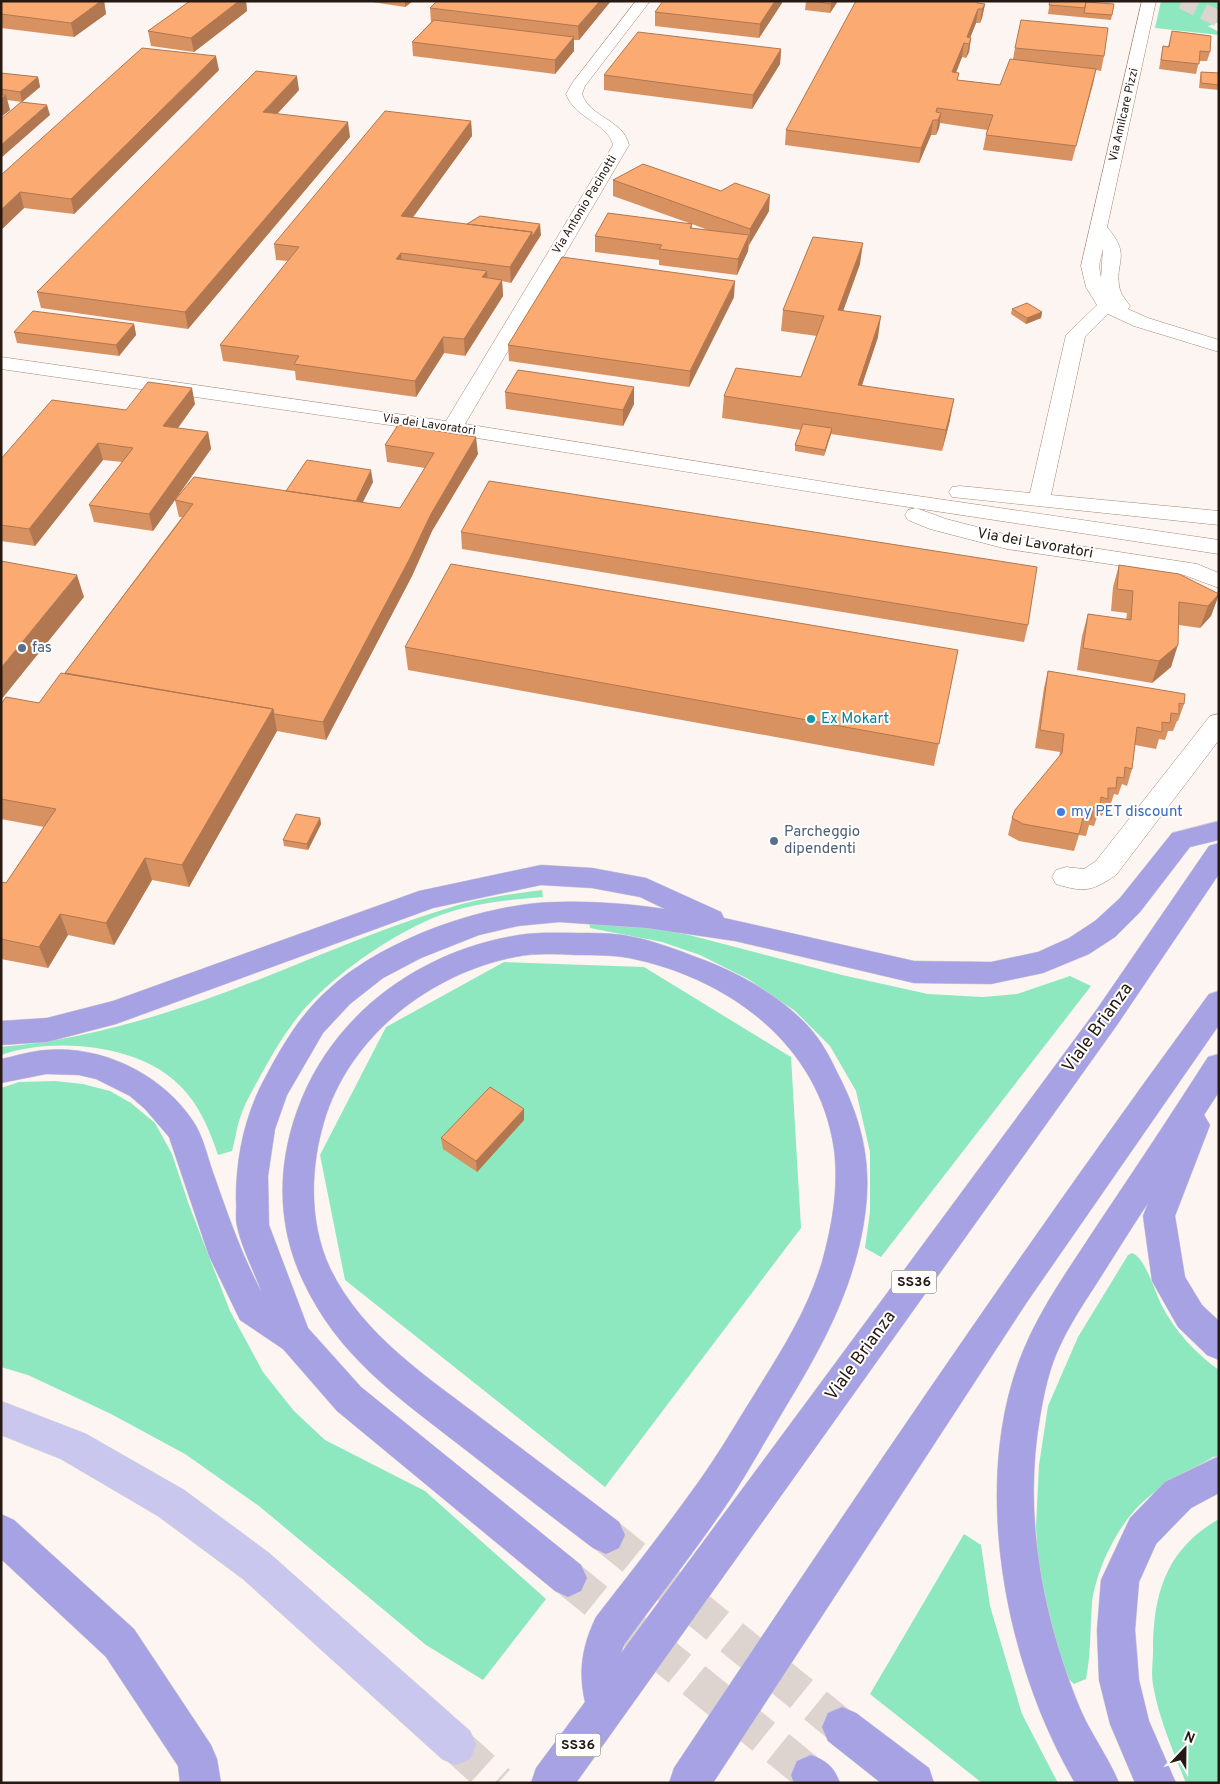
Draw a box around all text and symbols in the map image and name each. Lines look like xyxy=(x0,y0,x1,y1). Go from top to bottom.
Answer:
street label: Via Amilcare Pizzi xyxy=(1105,67,1143,163)
street label: Via Antonio Pacinotti xyxy=(549,153,621,257)
street label: Via dei Lavoratori xyxy=(381,411,477,439)
street label: Via dei Lavoratori xyxy=(975,524,1095,564)
place label: fas xyxy=(32,639,52,658)
marker: fas xyxy=(16,642,28,654)
place label: Ex Mokart xyxy=(821,710,889,729)
marker: Ex Mokart xyxy=(805,713,817,725)
place label: my PET discount xyxy=(1071,803,1183,822)
marker: my PET discount xyxy=(1055,806,1067,818)
place label: Parcheggio dipendenti xyxy=(784,823,860,859)
marker: Parcheggio dipendenti xyxy=(768,835,780,847)
street label: Viale Brianza xyxy=(1058,978,1138,1078)
road number: SS36 xyxy=(892,1270,936,1294)
street label: Viale Brianza xyxy=(821,1306,901,1406)
north arrow xyxy=(1160,1724,1210,1774)
text: N xyxy=(1181,1729,1197,1748)
road number: SS36 xyxy=(556,1734,600,1756)

